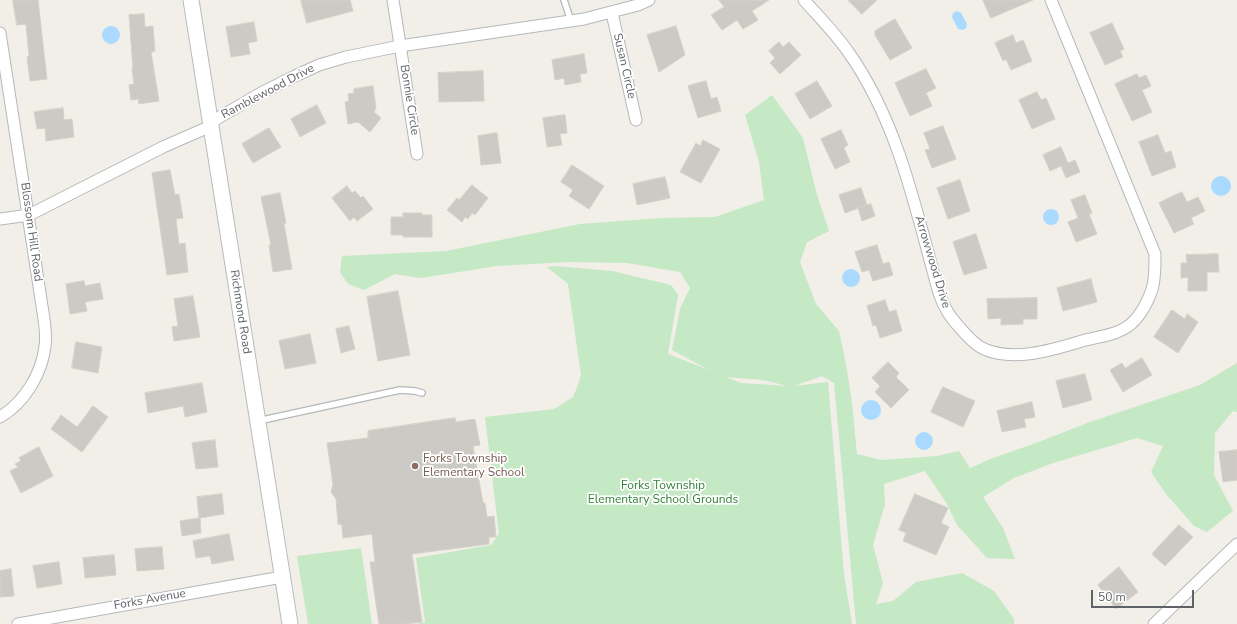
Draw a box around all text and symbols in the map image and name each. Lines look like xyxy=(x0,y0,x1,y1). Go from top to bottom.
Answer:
street label: Susan Circle xyxy=(609,32,639,100)
street label: Ramblewood Drive xyxy=(219,61,317,123)
street label: Bonnie Circle xyxy=(396,64,422,136)
street label: Blossom Hill Road xyxy=(17,182,45,282)
street label: Arrowwood Drive xyxy=(911,214,953,310)
street label: Richmond Road xyxy=(226,269,254,355)
place label: Forks Township Elementary School xyxy=(423,452,524,480)
marker: Forks Township Elementary School xyxy=(410,461,420,471)
park label: Forks Township Elementary School Grounds xyxy=(588,479,738,507)
scale bar xyxy=(1093,582,1196,608)
street label: Forks Avenue xyxy=(113,587,187,613)
text: 50 m xyxy=(1098,589,1126,605)

